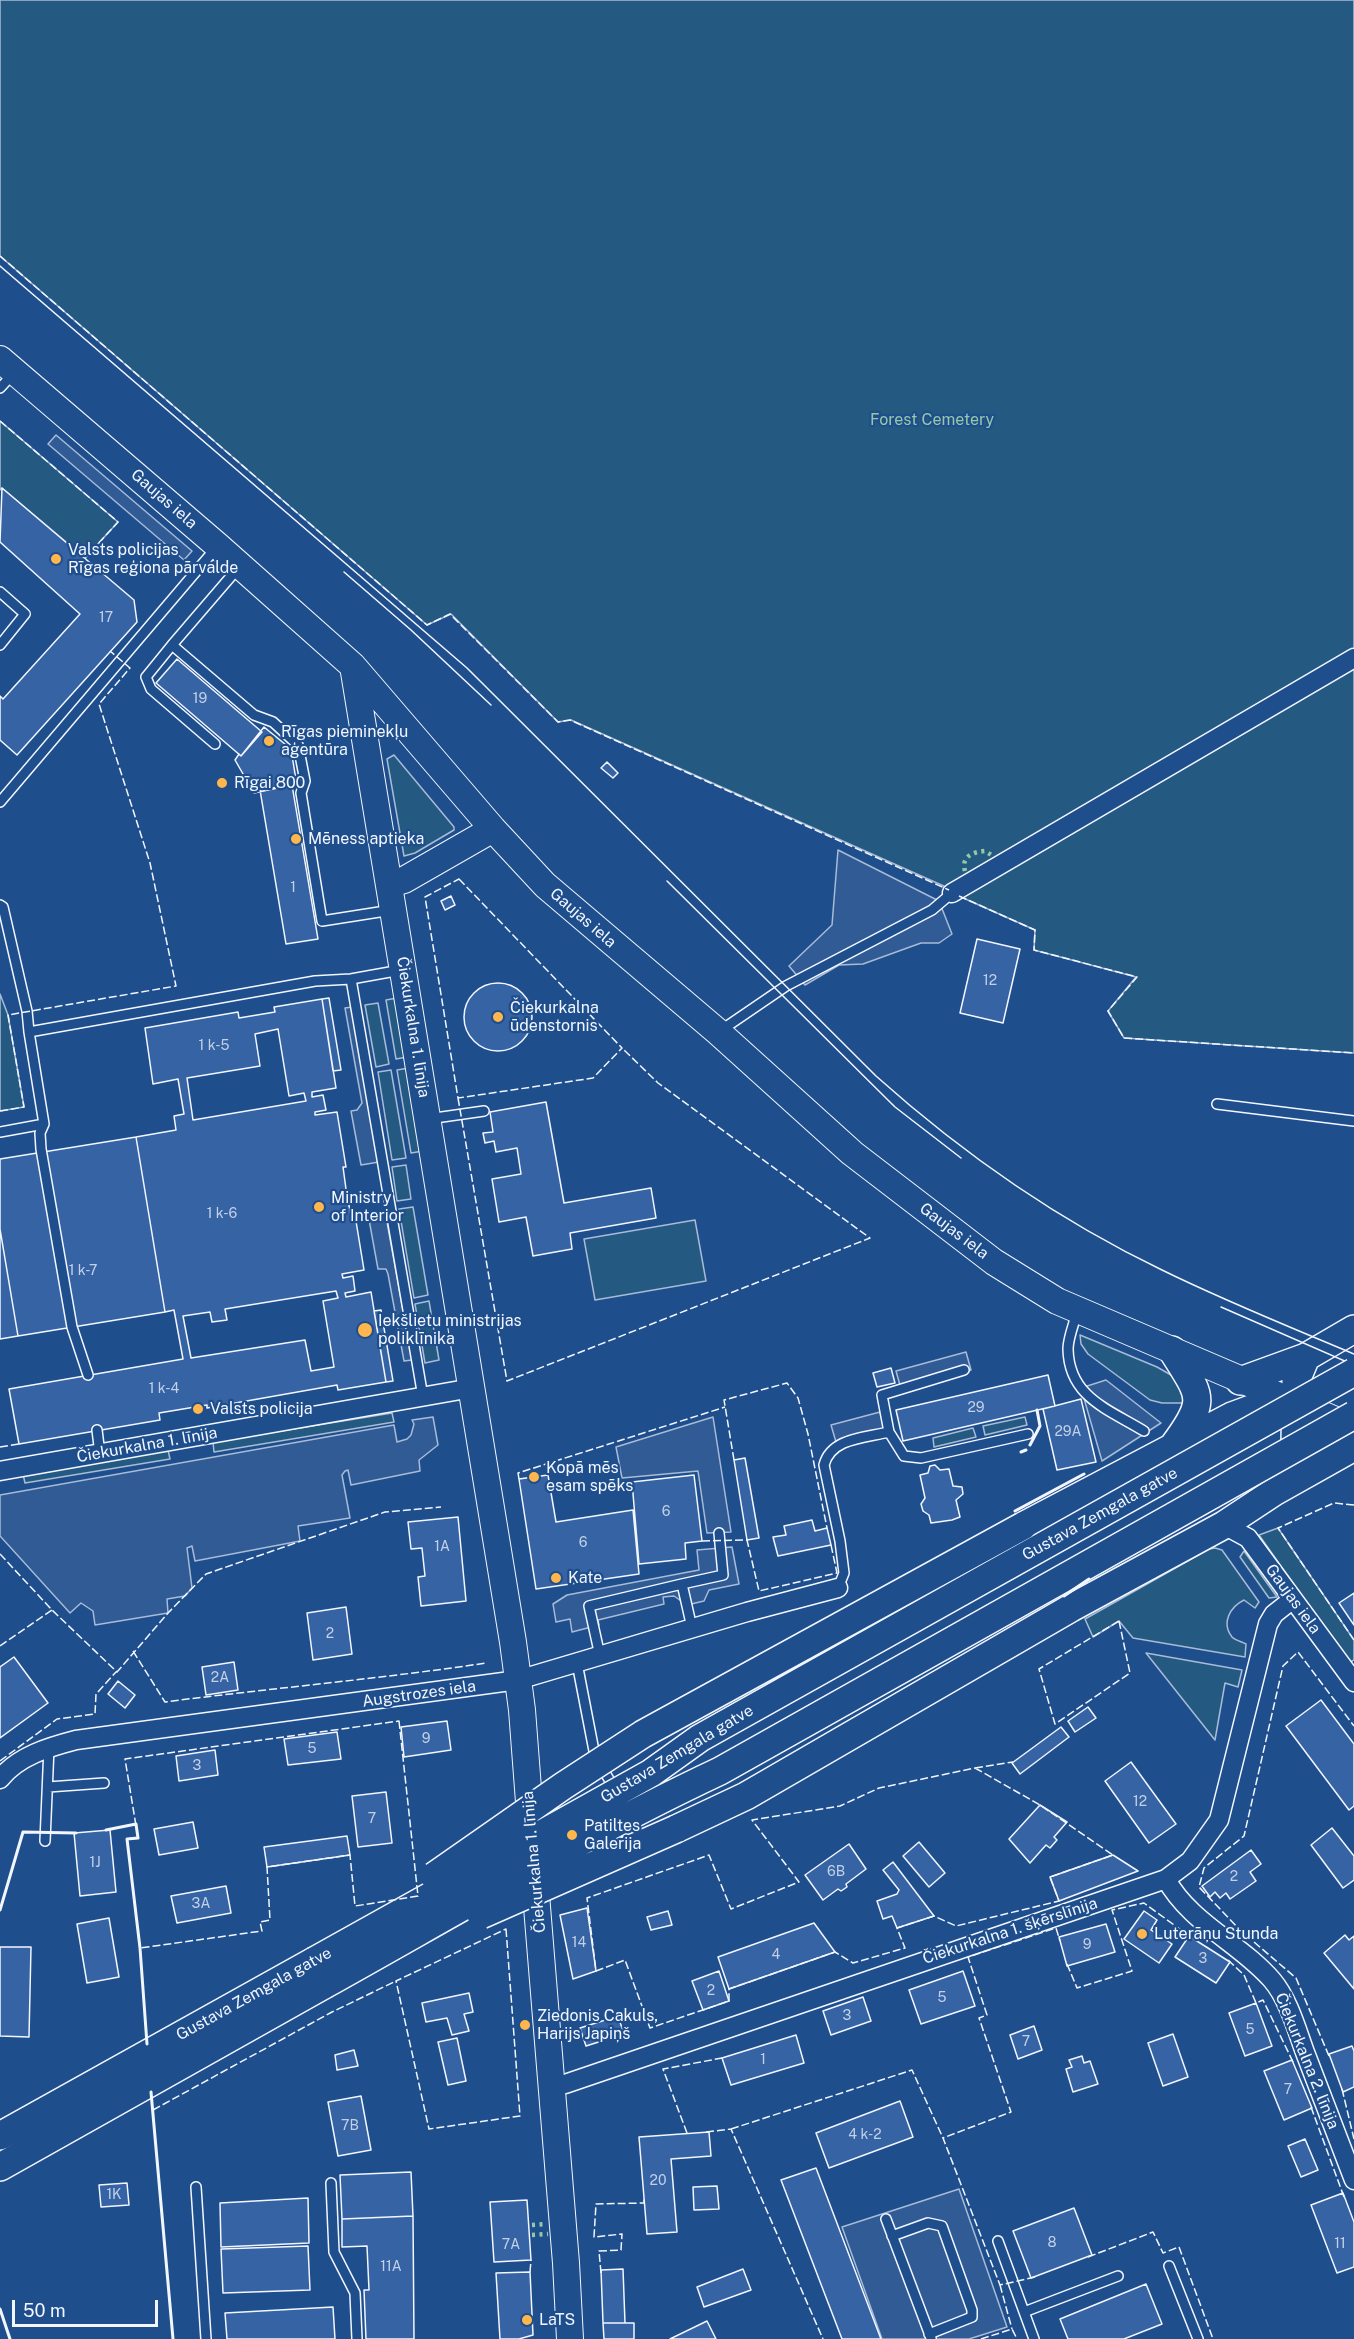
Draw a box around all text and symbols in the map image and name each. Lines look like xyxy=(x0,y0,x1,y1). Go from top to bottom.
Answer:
park label: Forest Cemetery xyxy=(870,410,994,430)
street label: Gaujas iela xyxy=(127,465,201,533)
place label: Valsts policijas Rīgas reģiona pārvalde xyxy=(68,540,238,578)
marker: Valsts policijas Rīgas reģiona pārvalde xyxy=(49,552,63,566)
house number: 17 xyxy=(99,610,113,626)
house number: 19 xyxy=(193,691,207,707)
place label: Rīgas pieminekļu aģentūra xyxy=(281,722,408,760)
marker: Rīgas pieminekļu aģentūra xyxy=(262,734,276,748)
place label: Rīgai 800 xyxy=(234,773,305,793)
marker: Rīgai 800 xyxy=(215,776,229,790)
place label: Mēness aptieka xyxy=(308,829,424,849)
marker: Mēness aptieka xyxy=(289,832,303,846)
house number: 1 xyxy=(290,880,296,896)
street label: Gaujas iela xyxy=(546,884,620,952)
street label: Čiekurkalna 1. līnija xyxy=(392,955,434,1099)
house number: 12 xyxy=(983,973,997,989)
place label: Čiekurkalna ūdenstornis xyxy=(510,998,599,1036)
marker: Čiekurkalna ūdenstornis xyxy=(491,1010,505,1024)
house number: 1 k-5 xyxy=(199,1038,229,1054)
place label: Ministry of Interior xyxy=(331,1188,404,1226)
street label: Gaujas iela xyxy=(916,1199,992,1263)
marker: Ministry of Interior xyxy=(312,1200,326,1214)
house number: 1 k-6 xyxy=(207,1206,237,1222)
house number: 1 k-7 xyxy=(69,1263,97,1279)
place label: Iekšlietu ministrijas poliklīnika xyxy=(378,1311,522,1349)
marker: Iekšlietu ministrijas poliklīnika xyxy=(356,1321,374,1339)
house number: 1 k-4 xyxy=(149,1381,179,1397)
place label: Valsts policija xyxy=(210,1399,313,1419)
house number: 29 xyxy=(967,1400,985,1416)
marker: Valsts policija xyxy=(191,1402,205,1416)
street label: Čiekurkalna 1. līnija xyxy=(75,1423,219,1467)
house number: 29A xyxy=(1054,1424,1082,1440)
place label: Kopā mēs esam spēks xyxy=(546,1458,633,1496)
street label: Gustava Zemgala gatve xyxy=(1019,1463,1181,1565)
marker: Kopā mēs esam spēks xyxy=(527,1470,541,1484)
house number: 6 xyxy=(662,1504,670,1520)
house number: 6 xyxy=(579,1535,587,1551)
house number: 1A xyxy=(434,1539,450,1555)
street label: Gaujas iela xyxy=(1261,1560,1325,1638)
place label: Kate xyxy=(568,1568,602,1588)
marker: Kate xyxy=(549,1571,563,1585)
house number: 2 xyxy=(326,1626,334,1642)
house number: 2A xyxy=(211,1670,229,1686)
street label: Augstrozes iela xyxy=(361,1677,477,1711)
street label: Gustava Zemgala gatve xyxy=(597,1701,757,1807)
house number: 9 xyxy=(422,1731,430,1747)
house number: 5 xyxy=(308,1741,316,1757)
house number: 3 xyxy=(193,1758,201,1774)
street label: Čiekurkalna 1. līnija xyxy=(518,1790,550,1934)
house number: 12 xyxy=(1133,1794,1147,1810)
house number: 7 xyxy=(368,1811,376,1827)
place label: Patiltes Galerija xyxy=(584,1816,641,1854)
marker: Patiltes Galerija xyxy=(565,1828,579,1842)
house number: 1J xyxy=(89,1855,101,1871)
house number: 6B xyxy=(827,1864,845,1880)
house number: 2 xyxy=(1230,1869,1238,1885)
street label: Čiekurkalna 1. šķērslīnija xyxy=(920,1894,1100,1968)
house number: 3A xyxy=(192,1896,210,1912)
place label: Luterāņu Stunda xyxy=(1154,1924,1278,1944)
marker: Luterāņu Stunda xyxy=(1135,1927,1149,1941)
house number: 14 xyxy=(572,1935,586,1951)
house number: 9 xyxy=(1083,1937,1091,1953)
street label: Gustava Zemgala gatve xyxy=(173,1943,335,2045)
house number: 4 xyxy=(772,1947,780,1963)
house number: 3 xyxy=(1199,1951,1207,1967)
house number: 2 xyxy=(707,1983,715,1999)
house number: 5 xyxy=(938,1990,946,2006)
street label: Čiekurkalna 2. līnija xyxy=(1271,1990,1343,2132)
place label: Ziedonis Cakuls, Harijs Japiņš xyxy=(537,2006,658,2044)
house number: 3 xyxy=(843,2008,851,2024)
marker: Ziedonis Cakuls, Harijs Japiņš xyxy=(518,2018,532,2032)
house number: 5 xyxy=(1246,2022,1254,2038)
house number: 7 xyxy=(1022,2034,1030,2050)
house number: 1 xyxy=(760,2052,766,2068)
house number: 7 xyxy=(1284,2082,1292,2098)
house number: 7B xyxy=(341,2118,359,2134)
house number: 4 k-2 xyxy=(848,2127,882,2143)
house number: 20 xyxy=(650,2173,666,2189)
house number: 1K xyxy=(106,2187,122,2203)
house number: 8 xyxy=(1047,2235,1057,2251)
house number: 11 xyxy=(1334,2236,1346,2252)
house number: 7A xyxy=(502,2237,520,2253)
house number: 11A xyxy=(380,2259,402,2275)
scale bar xyxy=(15,2288,160,2326)
text: 50 m xyxy=(23,2300,66,2321)
place label: LaTS xyxy=(539,2310,575,2330)
marker: LaTS xyxy=(520,2313,534,2327)

